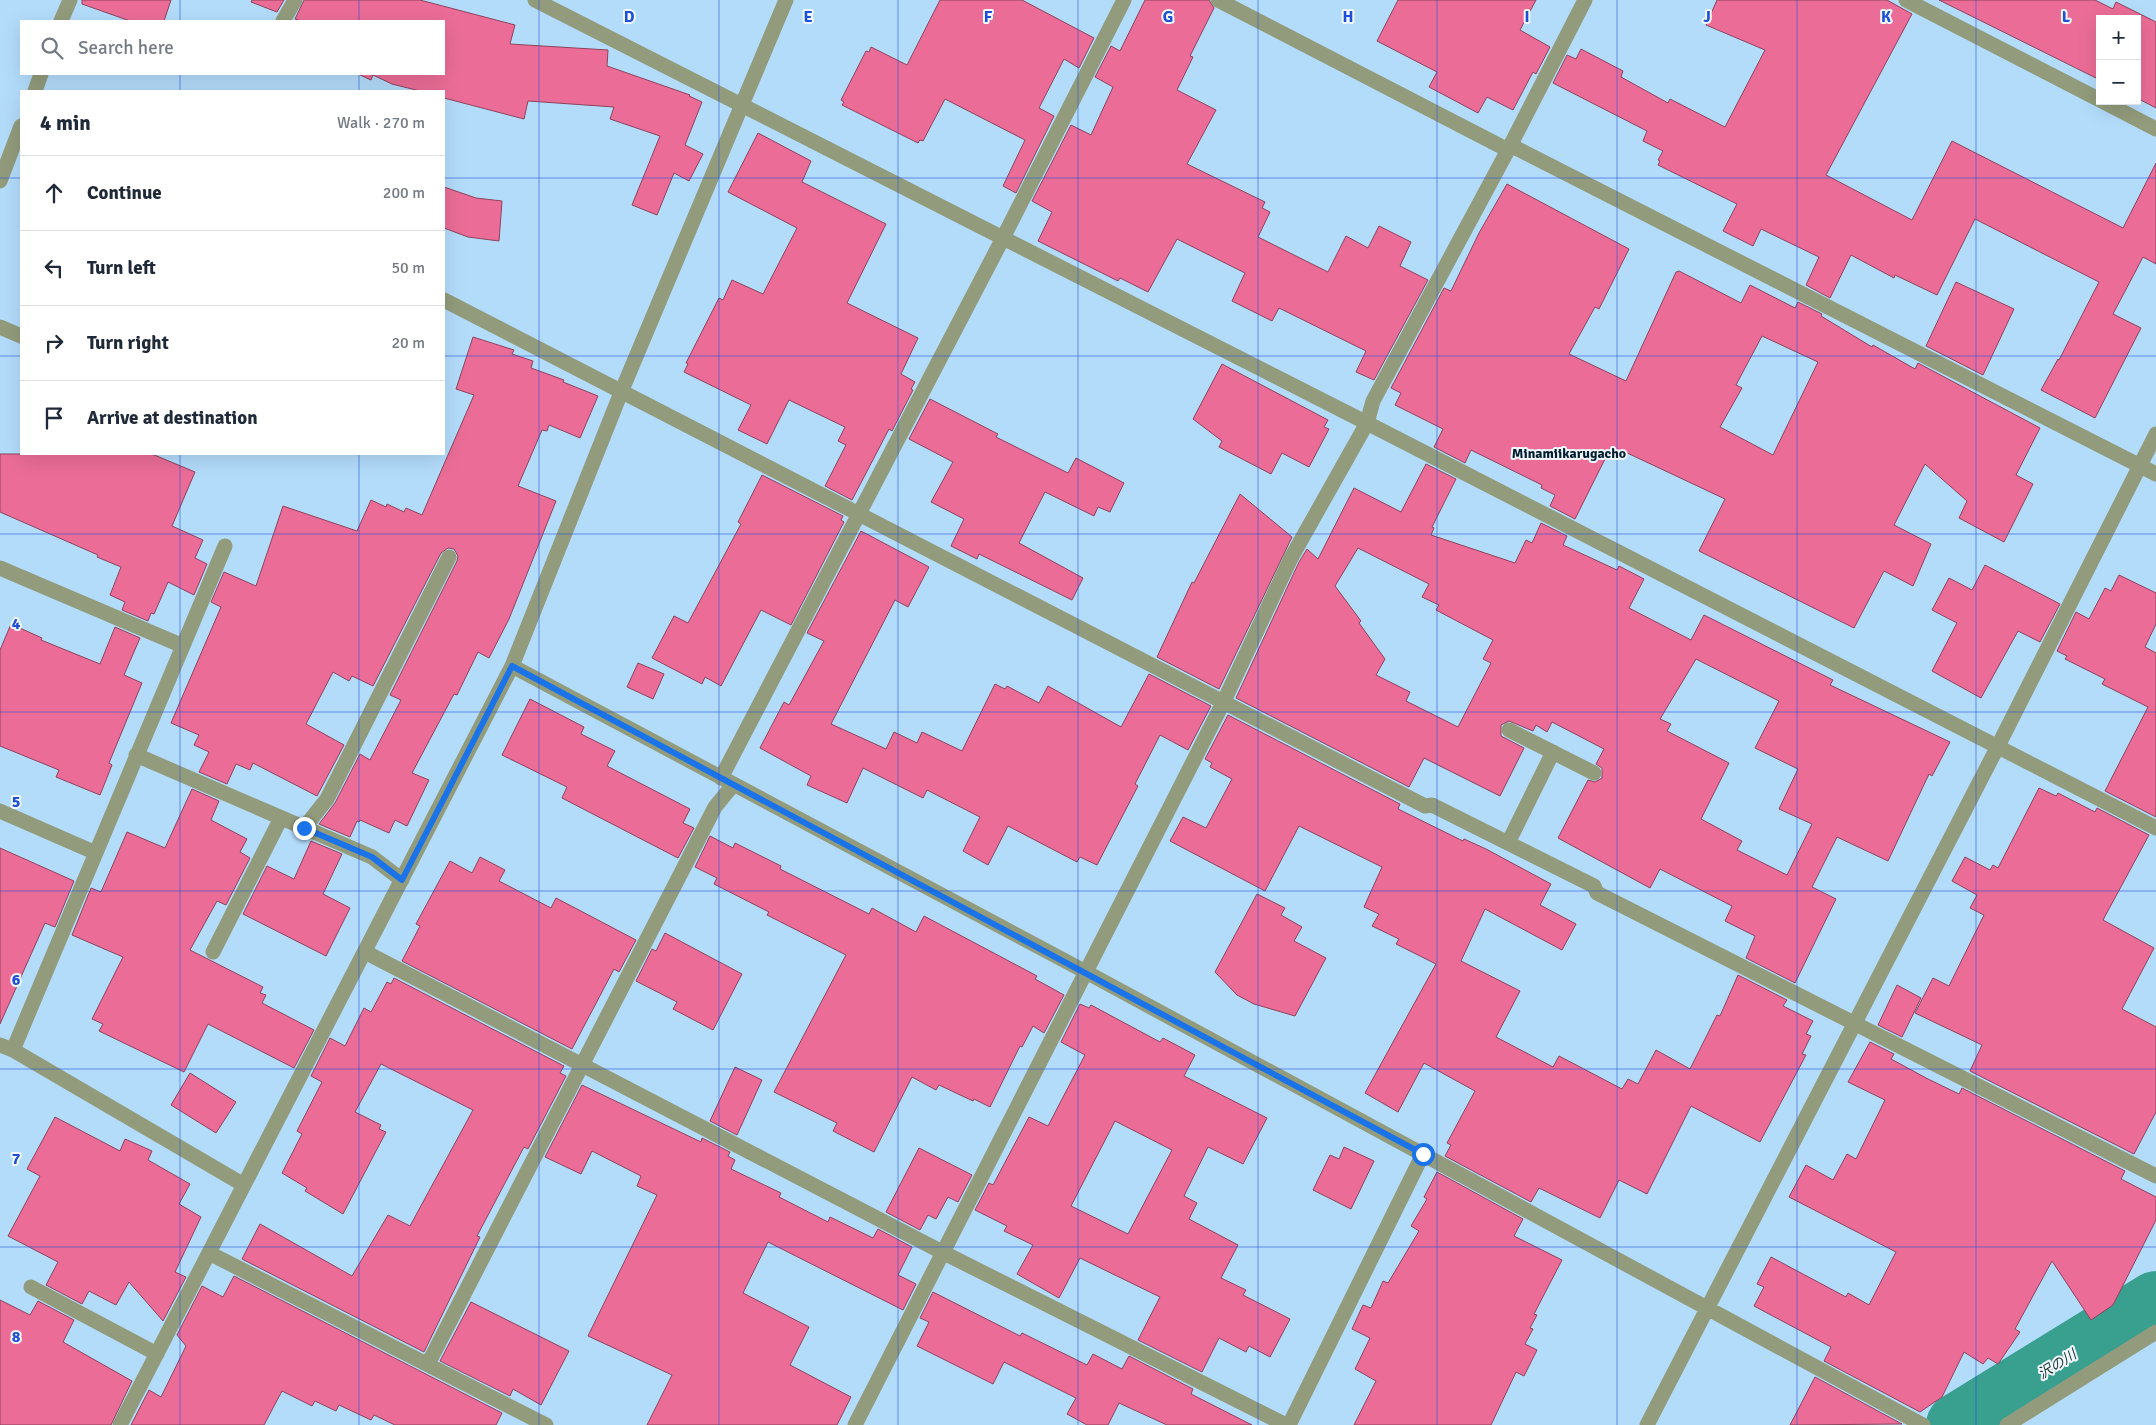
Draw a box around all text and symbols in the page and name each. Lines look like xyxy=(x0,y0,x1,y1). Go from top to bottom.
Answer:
text: D xyxy=(624,7,635,27)
text: E xyxy=(803,7,813,27)
text: F xyxy=(984,7,993,27)
text: G xyxy=(1163,7,1173,27)
text: H xyxy=(1343,7,1353,27)
text: I xyxy=(1524,7,1530,27)
text: J xyxy=(1703,7,1711,27)
text: K xyxy=(1881,7,1891,27)
text: L xyxy=(2062,7,2071,27)
map controls xyxy=(2096,15,2141,105)
button: + xyxy=(2096,15,2141,60)
search box xyxy=(20,20,445,75)
icon: search xyxy=(38,34,66,62)
text: Search here xyxy=(78,36,174,60)
button: − xyxy=(2096,60,2141,105)
text: 4 min xyxy=(40,110,91,136)
text: Walk · 270 m xyxy=(337,113,425,133)
icon: ahead xyxy=(40,179,68,207)
text: Continue xyxy=(87,181,162,205)
text: 200 m xyxy=(383,183,425,203)
icon: left xyxy=(40,254,68,282)
text: Turn left xyxy=(87,256,156,280)
text: 50 m xyxy=(391,258,425,278)
icon: right xyxy=(40,329,68,357)
text: Turn right xyxy=(87,331,169,355)
text: 20 m xyxy=(391,333,425,353)
icon: arrive xyxy=(40,404,68,432)
text: Arrive at destination xyxy=(87,406,258,430)
district label: Minamiikarugacho xyxy=(1512,445,1626,462)
text: 4 xyxy=(12,614,21,634)
text: 5 xyxy=(12,792,20,812)
route end xyxy=(293,817,316,840)
text: 6 xyxy=(12,970,21,990)
route start xyxy=(1412,1143,1435,1166)
text: 7 xyxy=(12,1149,21,1169)
text: 8 xyxy=(12,1327,21,1347)
water label: 沢の川 xyxy=(2035,1345,2081,1383)

